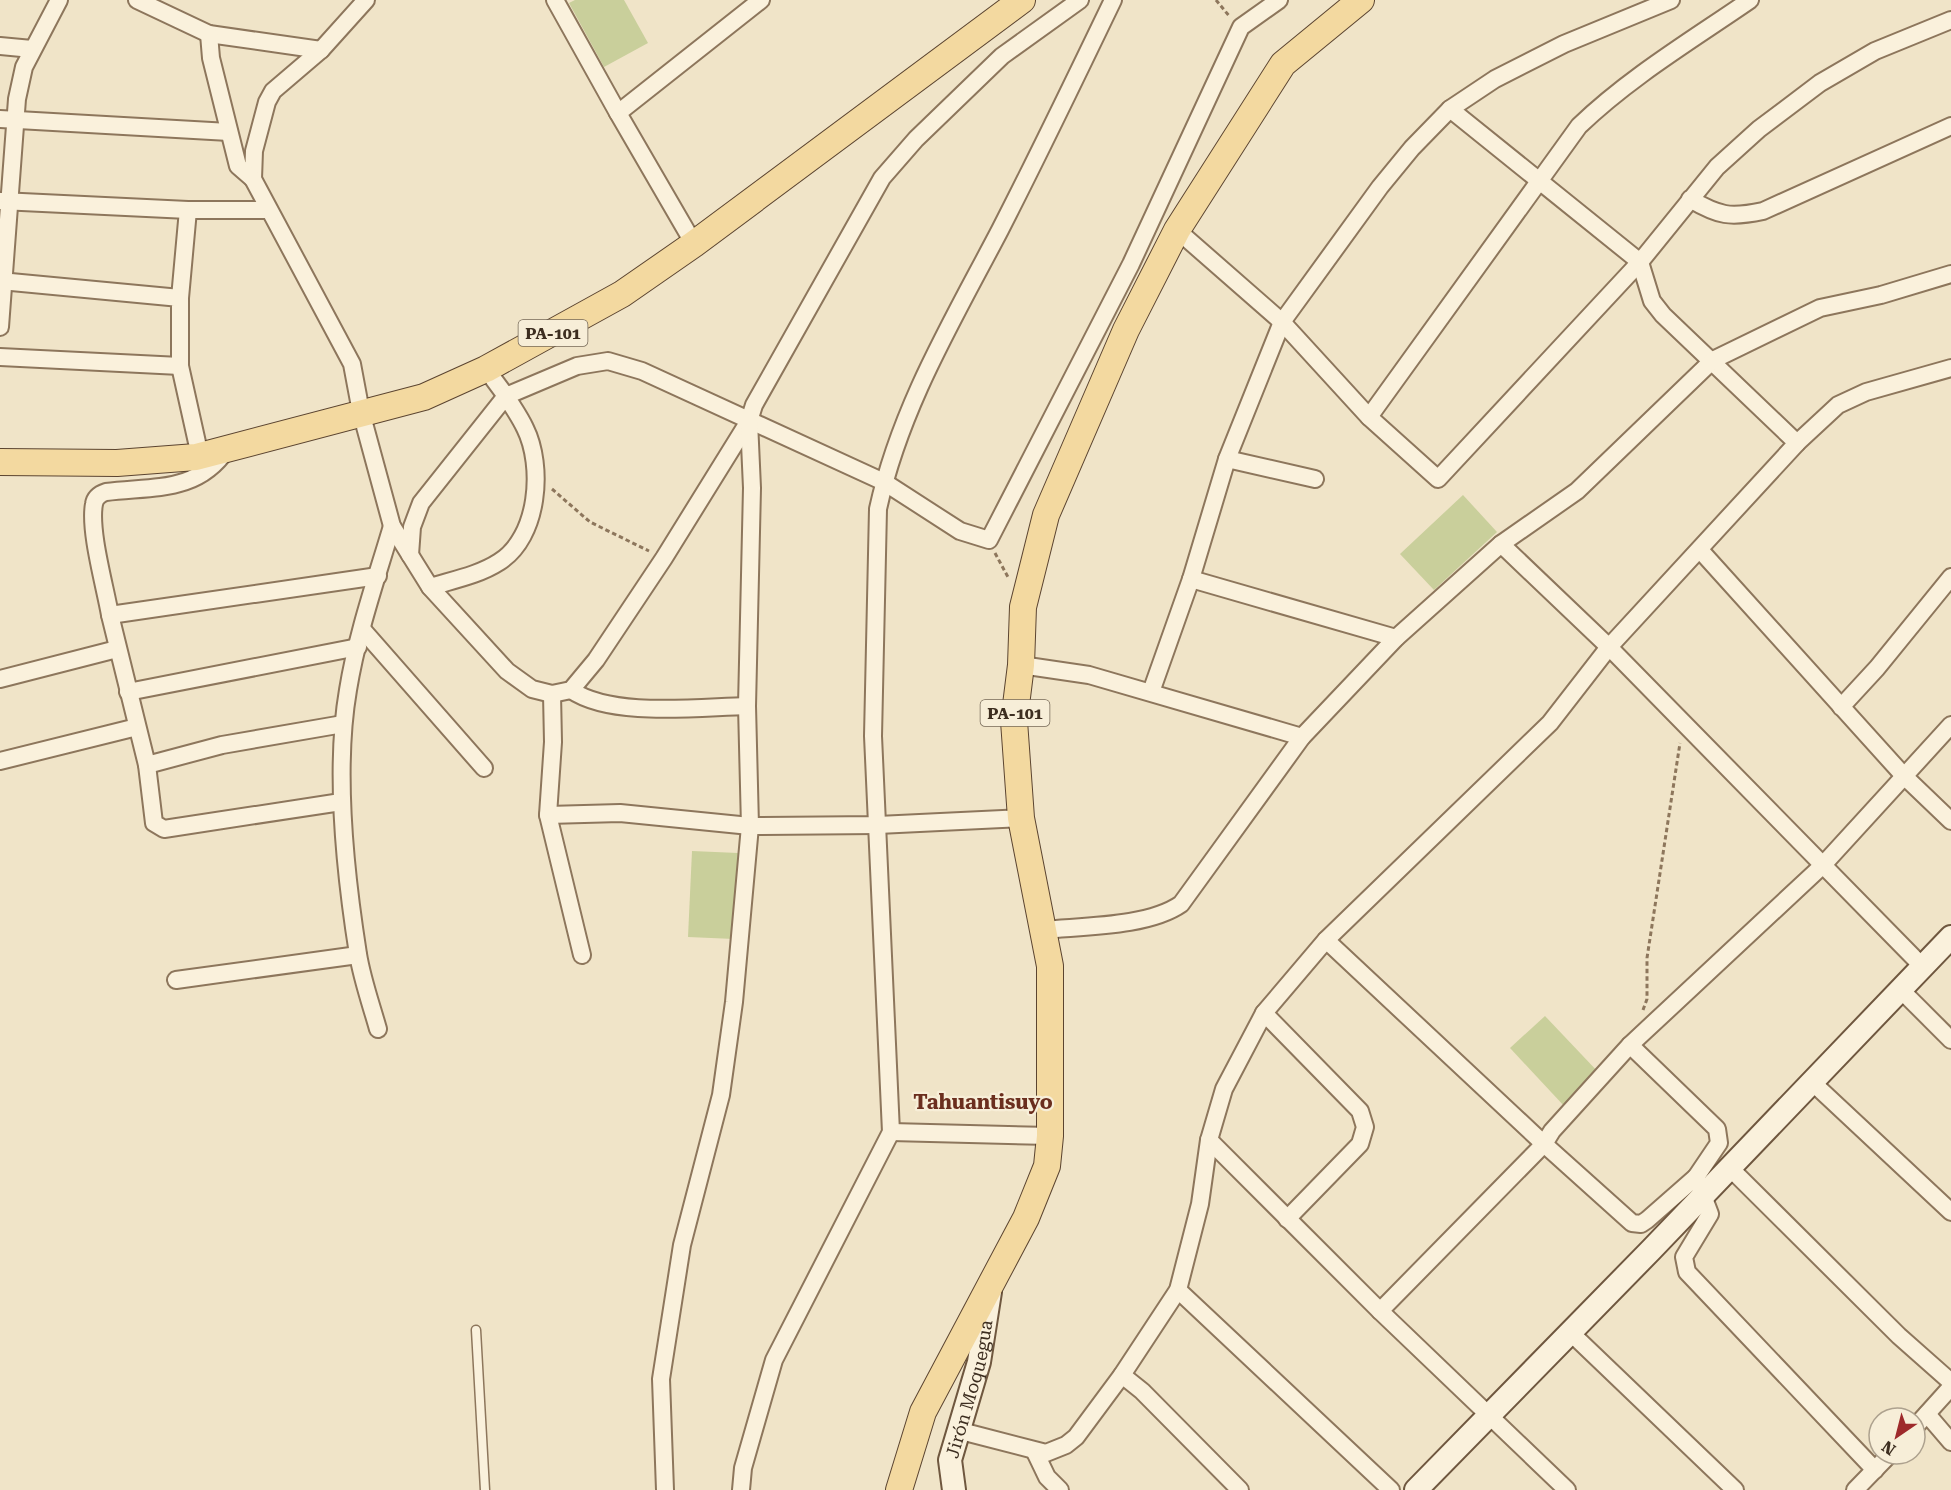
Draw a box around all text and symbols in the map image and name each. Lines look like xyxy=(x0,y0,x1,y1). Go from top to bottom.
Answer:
road number: PA-101 xyxy=(518,320,588,346)
road number: PA-101 xyxy=(980,700,1050,726)
district label: Tahuantisuyo xyxy=(913,1090,1053,1114)
street label: Jirón Moquegua xyxy=(941,1318,996,1460)
north arrow xyxy=(1867,1406,1927,1466)
text: N xyxy=(1878,1437,1899,1459)

